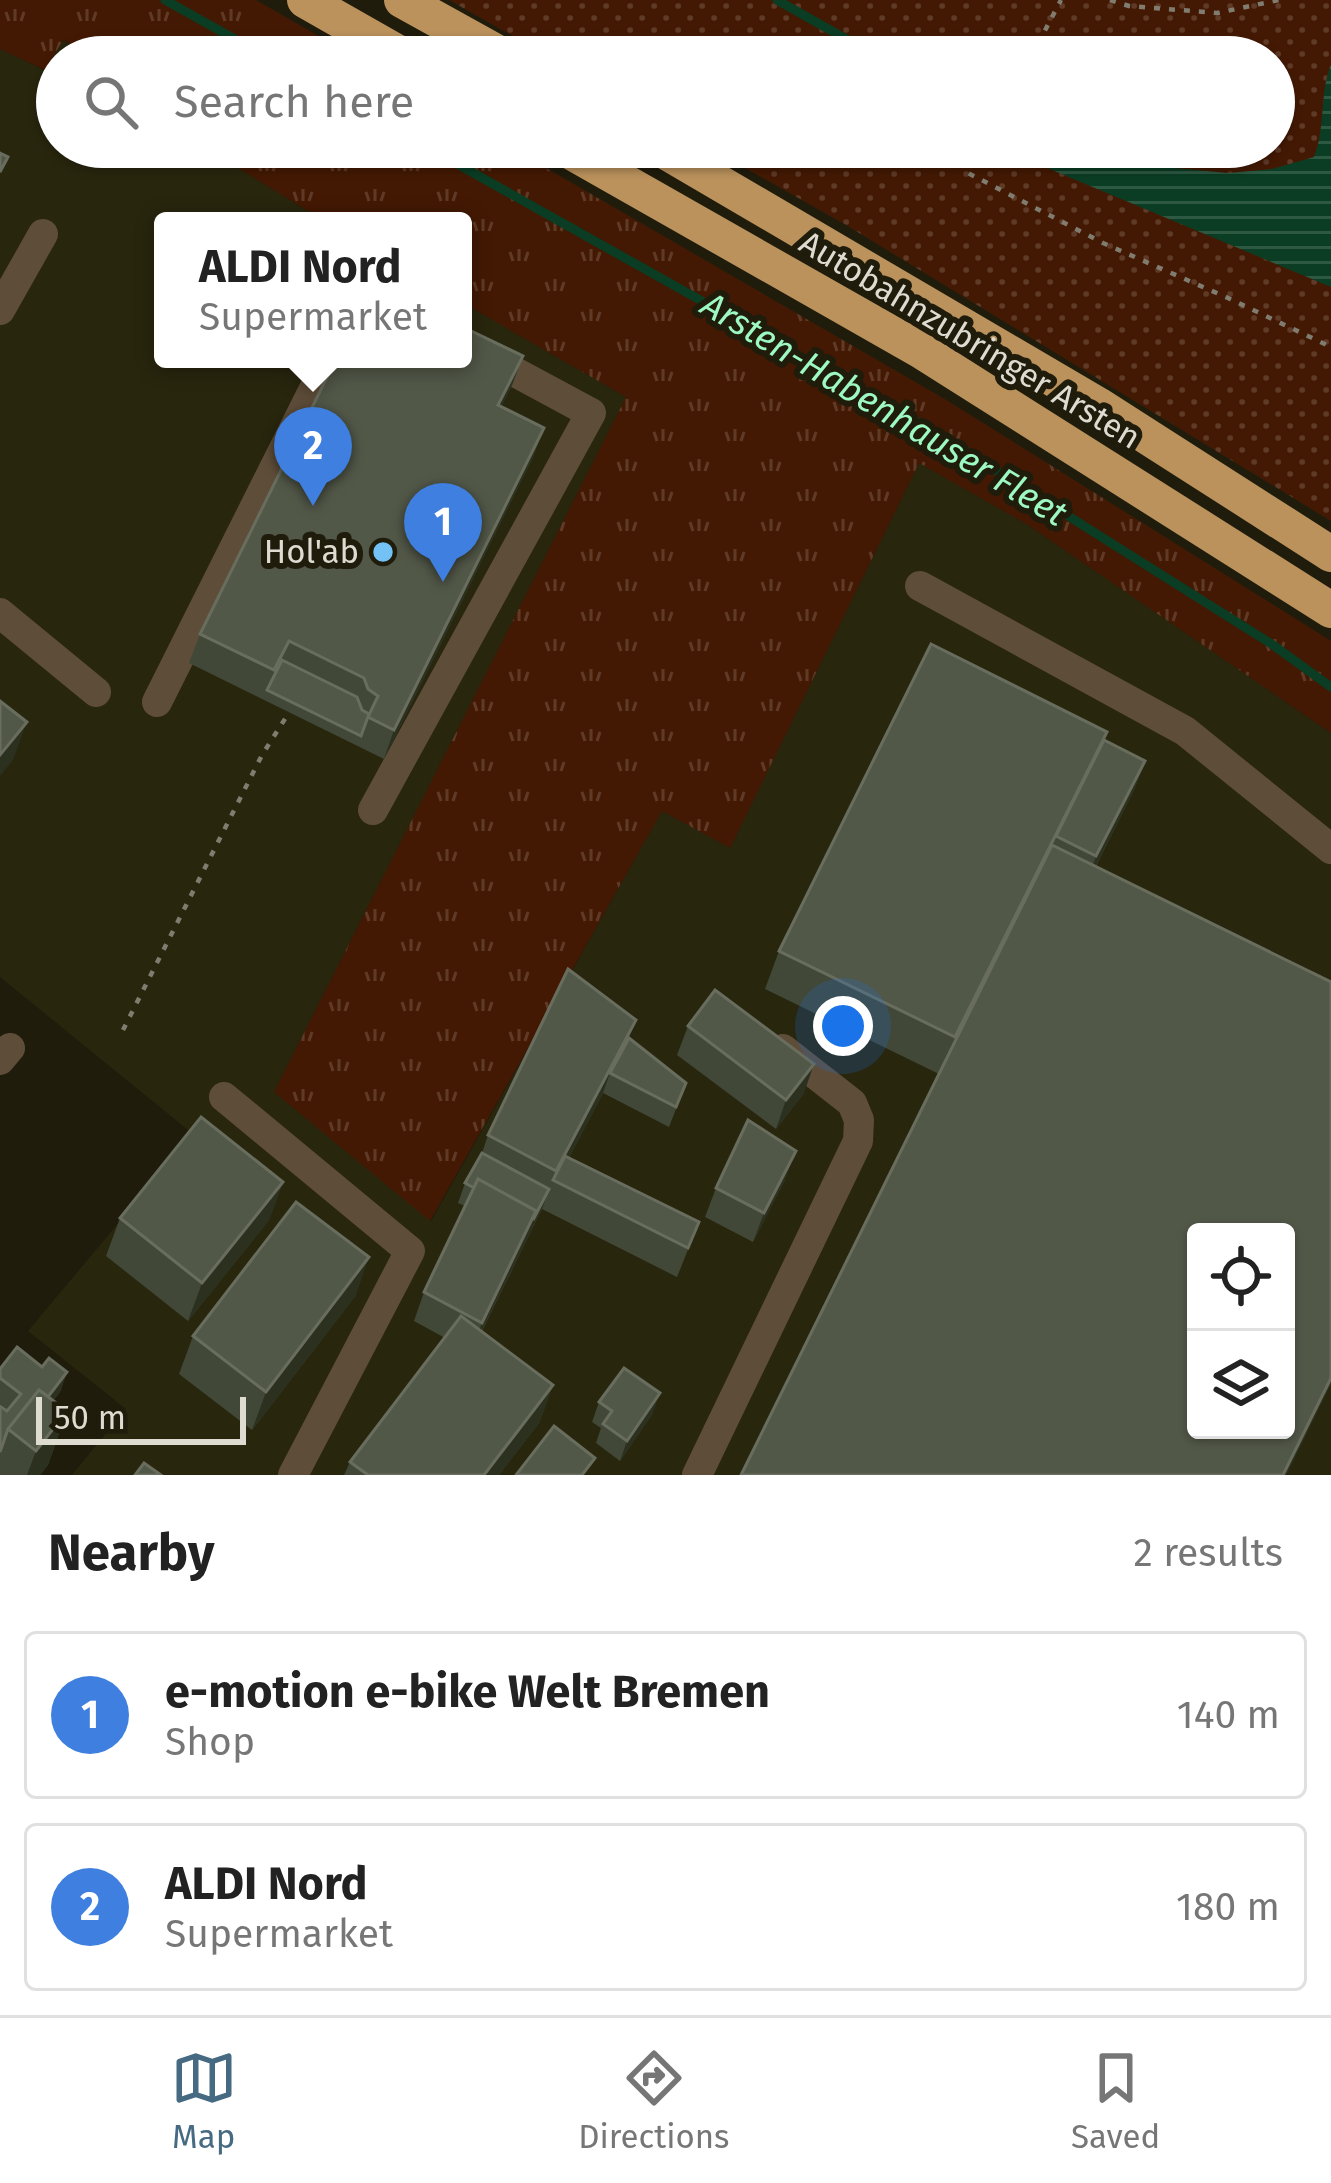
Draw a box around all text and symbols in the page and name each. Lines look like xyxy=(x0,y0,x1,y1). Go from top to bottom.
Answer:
search box xyxy=(36,36,1295,168)
icon: search xyxy=(78,69,144,135)
text: Search here xyxy=(174,75,414,129)
popup xyxy=(154,212,472,368)
street label: Autobahnzubringer Arsten xyxy=(792,222,1148,458)
text: ALDI Nord xyxy=(199,240,402,294)
water label: Arsten-Habenhauser Fleet xyxy=(692,281,1075,536)
text: Supermarket xyxy=(199,294,427,340)
pin: 2 xyxy=(274,407,352,506)
pin: 1 xyxy=(404,483,482,582)
place label: Hol'ab xyxy=(264,532,359,572)
marker: Hol'ab xyxy=(370,539,396,565)
your location xyxy=(813,996,873,1056)
map controls xyxy=(1187,1223,1295,1439)
button: locate xyxy=(1187,1223,1295,1331)
button: layers xyxy=(1187,1331,1295,1439)
scale bar xyxy=(36,1391,246,1444)
text: 50 m xyxy=(54,1398,126,1438)
text: Nearby xyxy=(48,1522,214,1584)
text: 2 results xyxy=(1134,1530,1283,1576)
text: e-motion e-bike Welt Bremen xyxy=(165,1665,770,1719)
text: 1 xyxy=(81,1692,99,1738)
text: 140 m xyxy=(1177,1692,1280,1738)
text: Shop xyxy=(165,1719,255,1765)
text: ALDI Nord xyxy=(165,1857,368,1911)
text: 2 xyxy=(80,1884,100,1930)
text: 180 m xyxy=(1176,1884,1280,1930)
text: Supermarket xyxy=(165,1911,393,1957)
tab: Map xyxy=(171,2045,237,2157)
tab: Directions xyxy=(578,2045,730,2157)
tab: Saved xyxy=(1071,2045,1160,2157)

